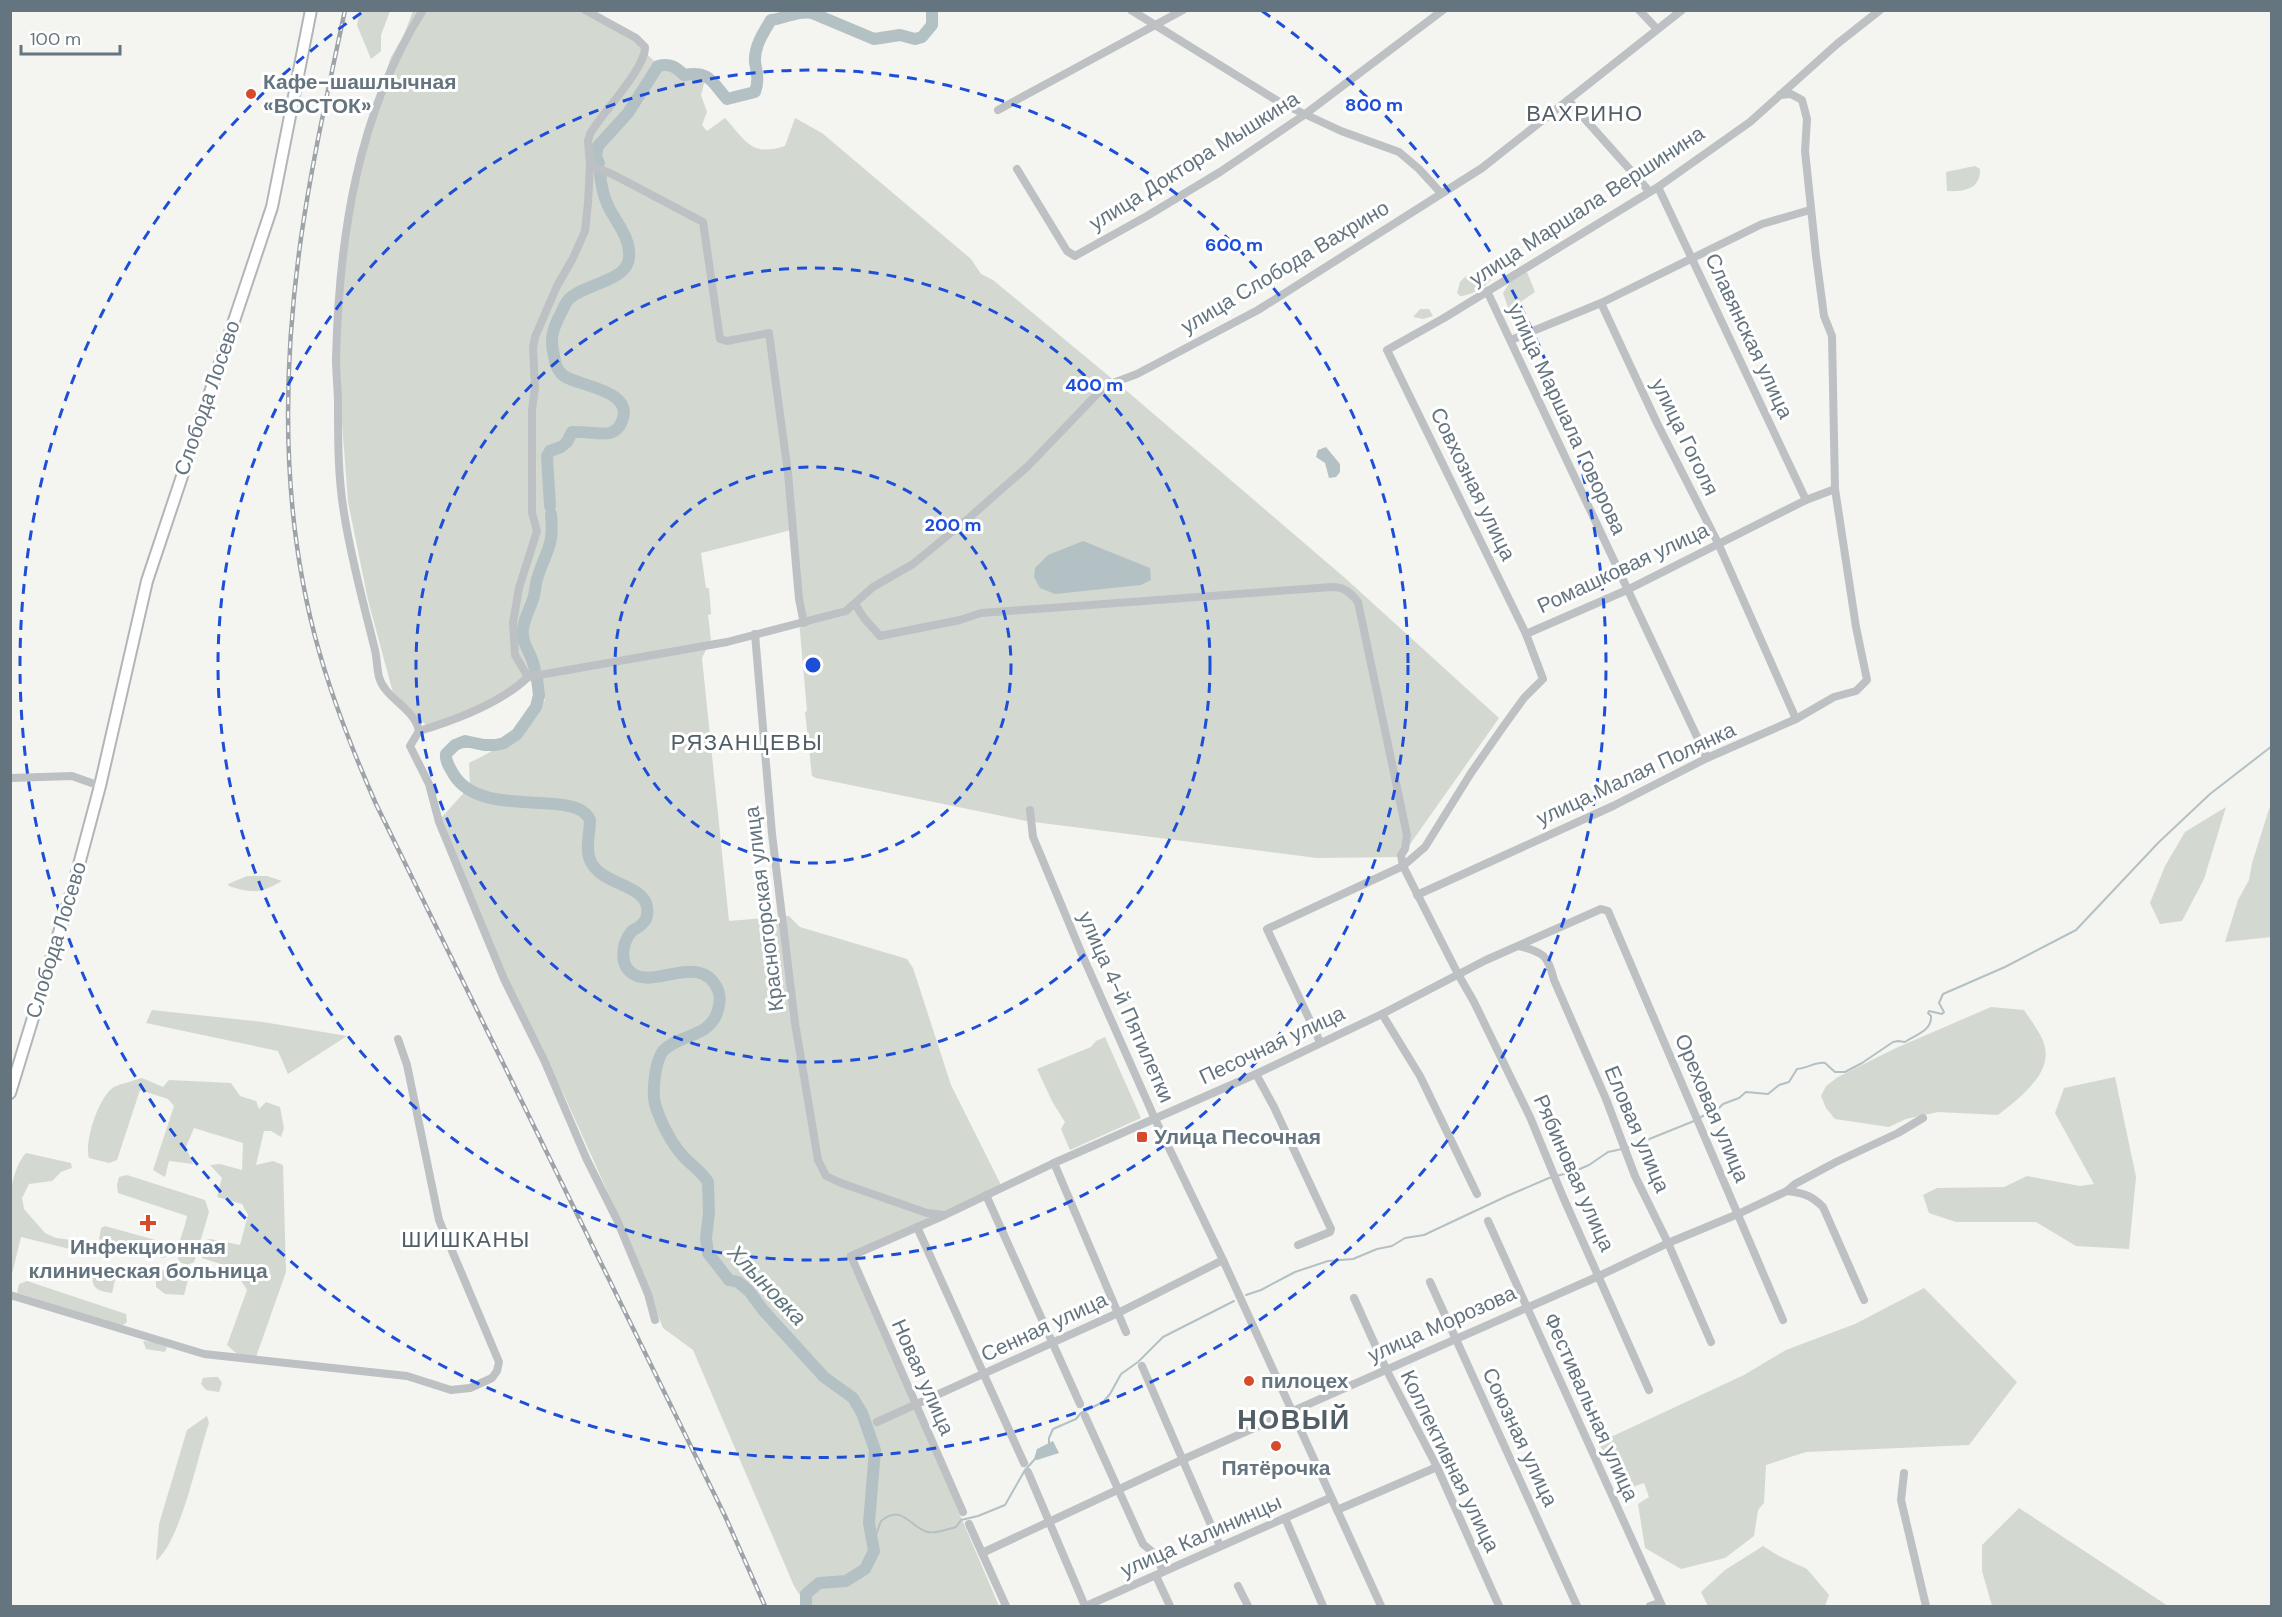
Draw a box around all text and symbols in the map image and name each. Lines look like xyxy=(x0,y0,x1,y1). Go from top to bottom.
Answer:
scale bar xyxy=(21,18,120,56)
text: 100 m xyxy=(30,27,81,51)
place label: Кафе-шашлычная «ВОСТОК» xyxy=(263,68,456,120)
street label: улица Доктора Мышкина xyxy=(1084,85,1305,237)
marker: Кафе-шашлычная «ВОСТОК» xyxy=(244,87,258,101)
text: 800 m xyxy=(1345,93,1403,117)
district label: ВАХРИНО xyxy=(1526,99,1644,128)
street label: улица Маршала Вершинина xyxy=(1464,119,1710,293)
street label: улица Слобода Вахрино xyxy=(1176,194,1394,340)
text: 600 m xyxy=(1205,233,1263,257)
street label: Славянская улица xyxy=(1698,249,1800,424)
street label: улица Маршала Говорова xyxy=(1501,299,1633,540)
street label: Слобода Лосево xyxy=(167,317,247,479)
text: 400 m xyxy=(1065,373,1123,397)
street label: улица Гоголя xyxy=(1645,374,1725,500)
street label: Совхозная улица xyxy=(1424,403,1522,566)
text: 200 m xyxy=(925,513,981,537)
street label: Ромашковая улица xyxy=(1533,516,1714,620)
centre of rings xyxy=(803,655,823,675)
street label: улица Малая Полянка xyxy=(1532,715,1740,832)
district label: РЯЗАНЦЕВЫ xyxy=(671,728,823,757)
street label: Красногорская улица xyxy=(737,805,790,1013)
street label: Слобода Лосево xyxy=(19,858,93,1022)
street label: улица 4-й Пятилетки xyxy=(1071,907,1181,1107)
street label: Песочная улица xyxy=(1195,999,1350,1091)
street label: Ореховая улица xyxy=(1668,1030,1756,1187)
street label: Еловая улица xyxy=(1598,1061,1676,1197)
street label: Рябиновая улица xyxy=(1527,1090,1621,1256)
place label: Улица Песочная xyxy=(1154,1123,1321,1151)
marker: Улица Песочная xyxy=(1135,1130,1149,1144)
marker: Инфекционная клиническая больница xyxy=(139,1214,157,1232)
district label: ШИШКАНЫ xyxy=(401,1225,531,1254)
place label: Инфекционная клиническая больница xyxy=(28,1233,268,1285)
water label: Хлыновка xyxy=(721,1238,813,1332)
street label: улица Морозова xyxy=(1363,1279,1521,1369)
street label: Сенная улица xyxy=(976,1285,1112,1369)
street label: Фестивальная улица xyxy=(1537,1308,1645,1506)
street label: Новая улица xyxy=(885,1315,961,1440)
street label: Союзная улица xyxy=(1476,1363,1565,1511)
street label: Коллективная улица xyxy=(1394,1365,1506,1557)
place label: пилоцех xyxy=(1261,1367,1349,1395)
marker: пилоцех xyxy=(1242,1374,1256,1388)
district label: НОВЫЙ xyxy=(1237,1402,1351,1437)
marker: Пятёрочка xyxy=(1269,1439,1283,1453)
place label: Пятёрочка xyxy=(1222,1454,1331,1482)
street label: улица Калининцы xyxy=(1116,1488,1286,1584)

